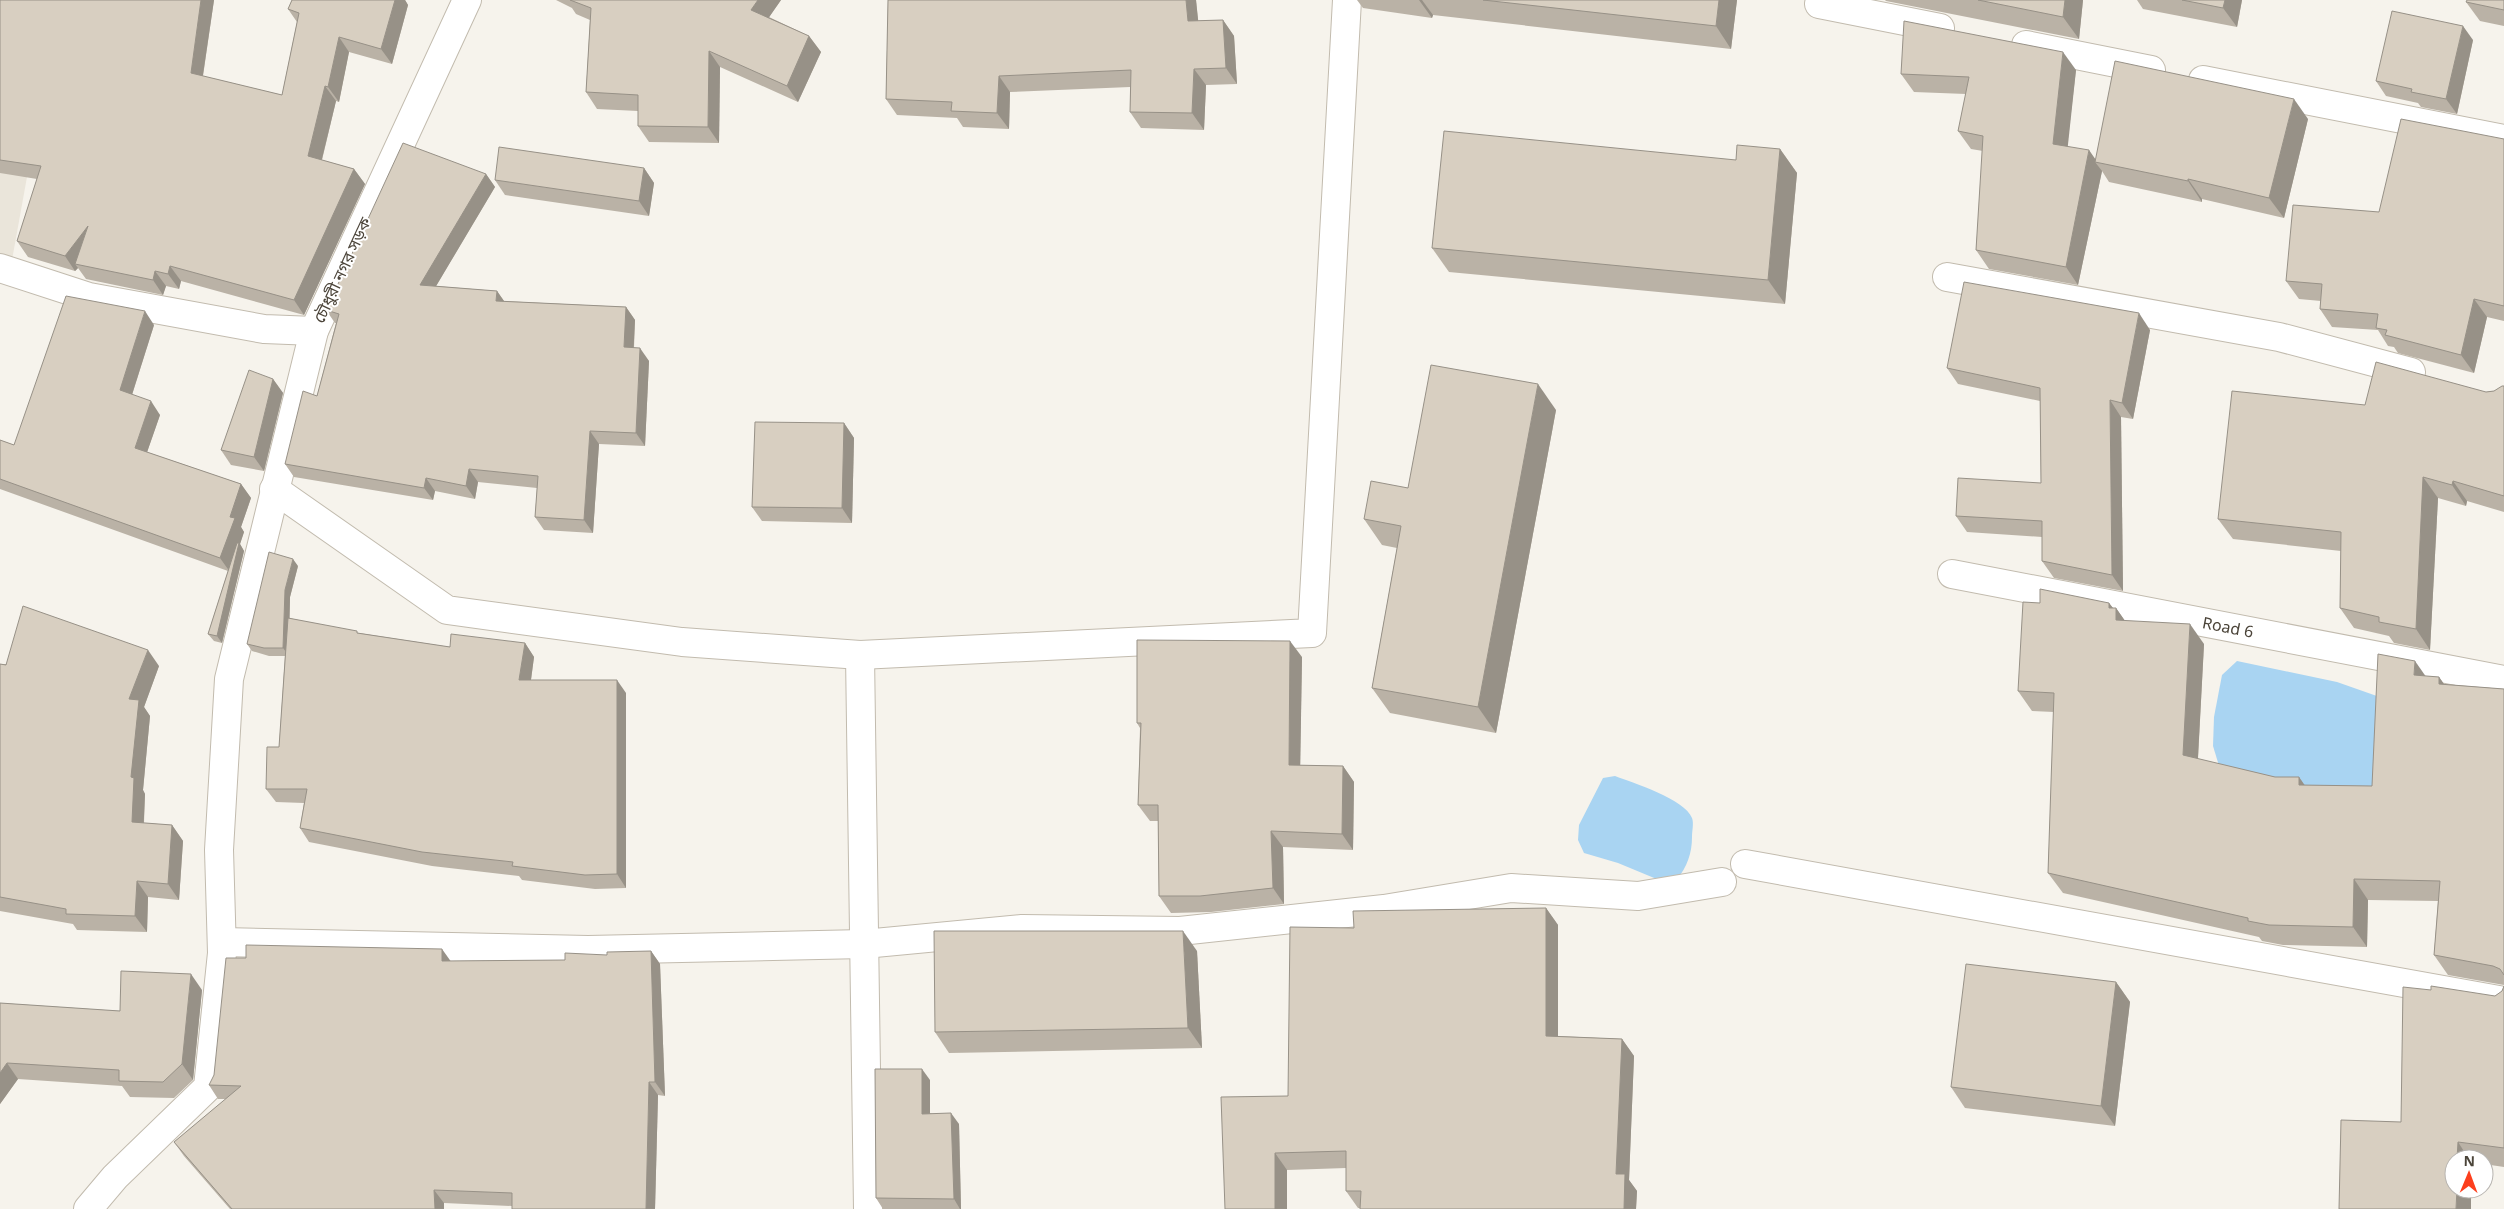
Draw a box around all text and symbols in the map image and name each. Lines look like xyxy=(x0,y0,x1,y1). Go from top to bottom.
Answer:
street label: চৌধুরী নগর সড়ক xyxy=(308,213,377,326)
street label: Road 6 xyxy=(2200,611,2256,643)
north arrow xyxy=(2444,1149,2494,1199)
text: N xyxy=(2463,1151,2475,1170)

